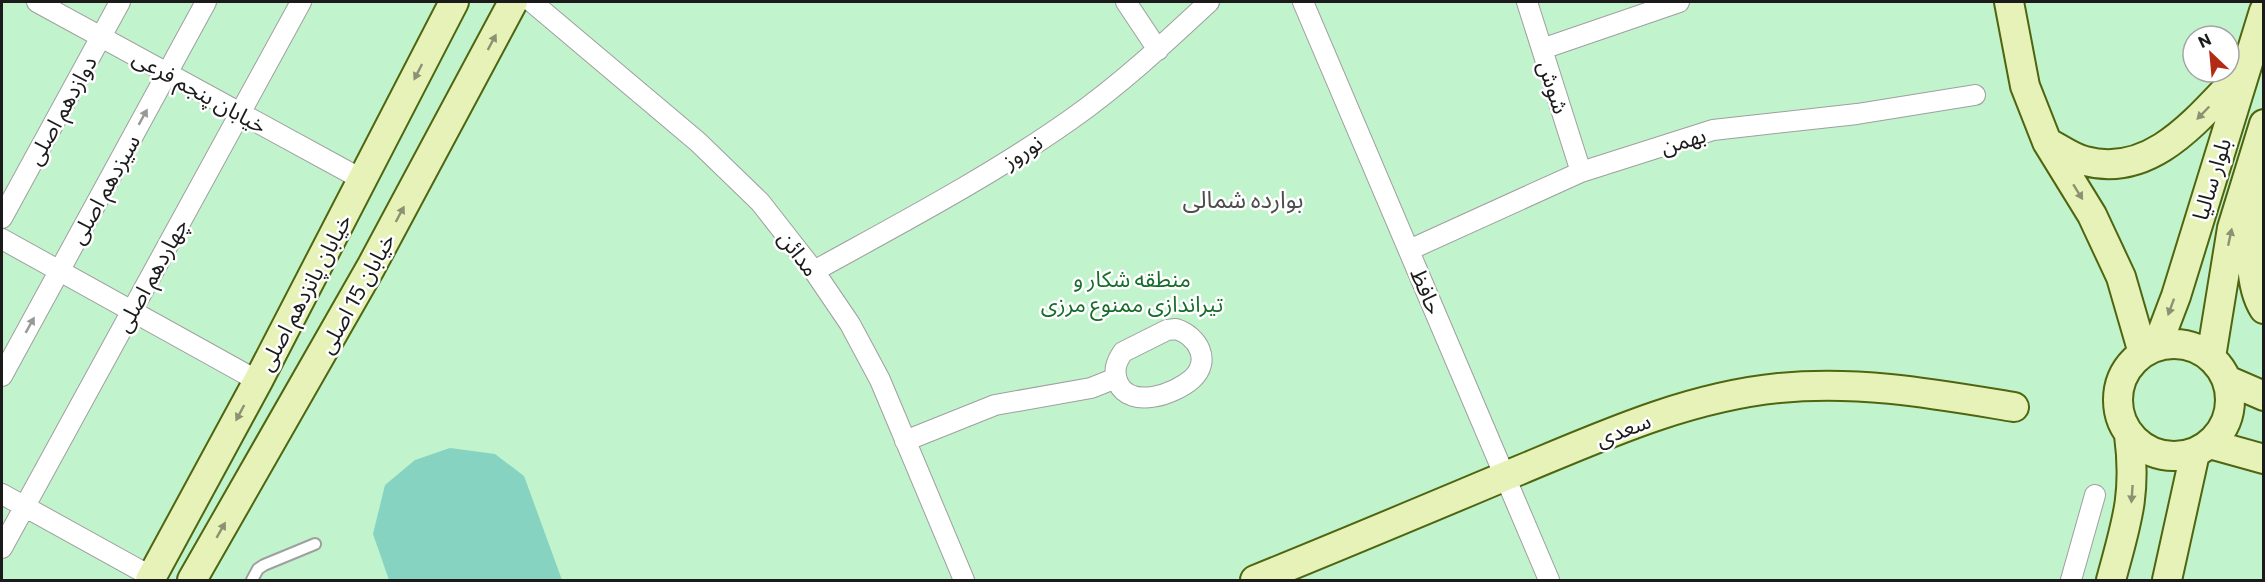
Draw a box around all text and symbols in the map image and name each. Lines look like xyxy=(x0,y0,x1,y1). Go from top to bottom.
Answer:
north arrow xyxy=(2181,24,2241,84)
text: N xyxy=(2195,29,2214,51)
one-way arrow xyxy=(487,33,497,50)
street label: خیابان پنجم فرعی xyxy=(126,43,272,142)
street label: دوازدهم اصلی xyxy=(20,51,106,171)
street label: شوش xyxy=(1533,57,1575,117)
one-way arrow xyxy=(413,64,423,81)
one-way arrow xyxy=(2196,105,2210,120)
one-way arrow xyxy=(138,108,148,125)
street label: بهمن xyxy=(1657,120,1709,160)
street label: نوروز xyxy=(996,128,1048,175)
street label: سیزدهم اصلی xyxy=(63,129,149,250)
street label: بلوار سالیا xyxy=(2186,135,2237,224)
district label: بوارده شمالی xyxy=(1183,184,1303,214)
one-way arrow xyxy=(2072,184,2083,200)
one-way arrow xyxy=(395,205,405,222)
street label: خیابان پانزدهم اصلی xyxy=(251,209,360,377)
street label: چهاردهم اصلی xyxy=(109,214,197,338)
street label: مدائن xyxy=(773,225,825,281)
one-way arrow xyxy=(2226,227,2235,246)
street label: خیابان 15 اصلی xyxy=(312,228,400,358)
street label: حافظ xyxy=(1405,264,1449,318)
park label: منطقه شکار و تیراندازی ممنوع مرزی xyxy=(1041,265,1223,321)
one-way arrow xyxy=(2166,298,2176,316)
one-way arrow xyxy=(25,316,35,333)
one-way arrow xyxy=(235,405,245,422)
street label: سعدی xyxy=(1591,406,1655,452)
one-way arrow xyxy=(2127,484,2137,503)
one-way arrow xyxy=(215,522,226,538)

